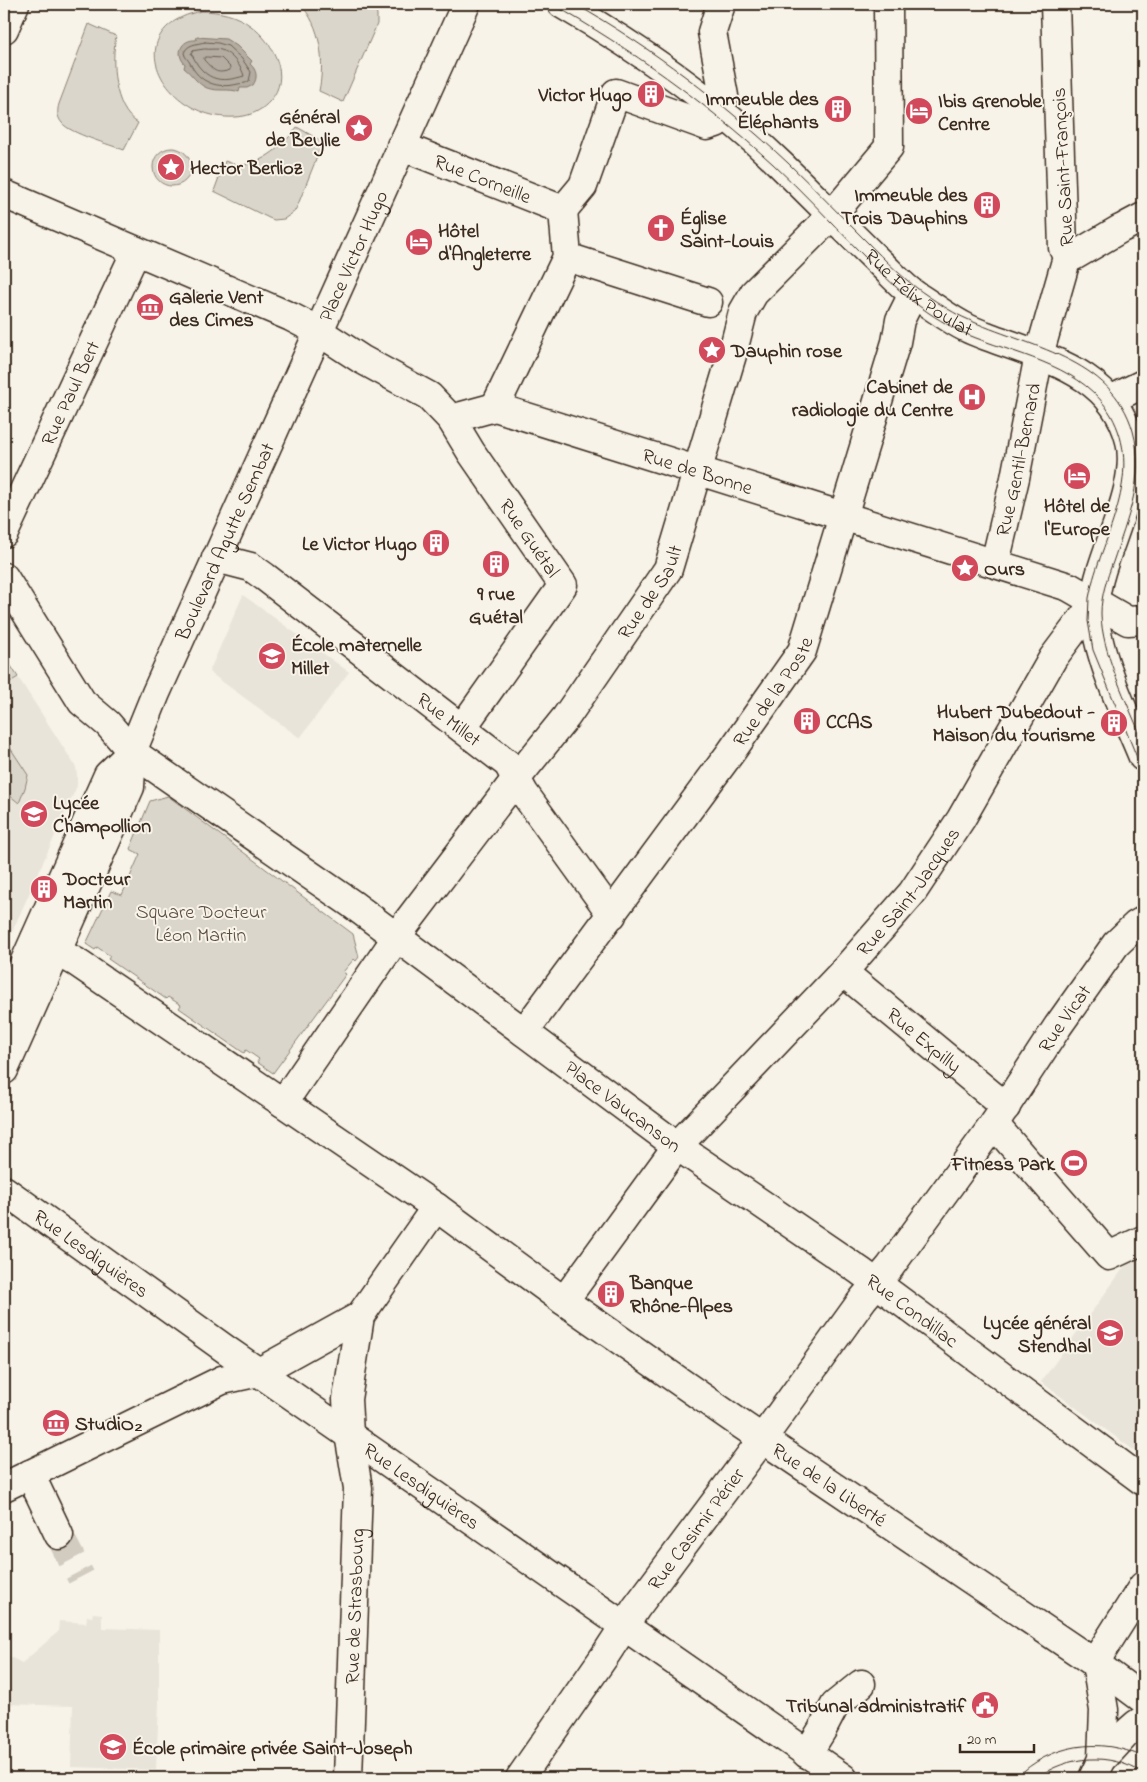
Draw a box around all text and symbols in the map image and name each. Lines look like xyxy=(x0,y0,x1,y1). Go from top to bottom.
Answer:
building icon: Victor Hugo xyxy=(636,79,666,109)
place label: Victor Hugo xyxy=(537,82,632,112)
place label: Immeuble des Éléphants xyxy=(705,86,819,138)
street label: Rue Saint-François xyxy=(1046,87,1083,247)
place label: Ibis Grenoble Centre xyxy=(938,88,1043,140)
building icon: Immeuble des Éléphants xyxy=(823,94,853,124)
hotel icon: Ibis Grenoble Centre xyxy=(904,96,934,126)
place label: Général de Beylie xyxy=(265,104,341,157)
place icon: Général de Beylie xyxy=(344,113,374,143)
street label: Rue Corneille xyxy=(429,148,535,213)
place icon: Hector Berlioz xyxy=(156,152,186,182)
place label: Hector Berlioz xyxy=(190,155,303,184)
place label: Immeuble des Trois Dauphins xyxy=(841,182,968,234)
street label: Place Victor Hugo xyxy=(313,186,397,327)
building icon: Immeuble des Trois Dauphins xyxy=(972,190,1002,220)
place label: Église Saint-Louis xyxy=(680,205,774,257)
church icon: Église Saint-Louis xyxy=(646,213,676,243)
place label: Hôtel d'Angleterre xyxy=(438,218,532,271)
hotel icon: Hôtel d'Angleterre xyxy=(404,227,434,257)
street label: Rue Félix Poulat xyxy=(857,243,977,346)
place label: Galerie Vent des Cimes xyxy=(169,284,264,336)
museum icon: Galerie Vent des Cimes xyxy=(135,292,165,322)
place icon: Dauphin rose xyxy=(697,335,727,365)
street label: Rue Paul Bert xyxy=(35,336,109,451)
place label: Dauphin rose xyxy=(730,338,843,367)
place label: Cabinet de radiologie du Centre xyxy=(792,374,954,427)
street label: Rue Gentil-Bernard xyxy=(990,381,1050,540)
hospital icon: Cabinet de radiologie du Centre xyxy=(957,382,987,412)
street label: Boulevard Agutte Sembat xyxy=(169,438,284,647)
street label: Rue de Bonne xyxy=(638,442,756,504)
hotel icon: Hôtel de l'Europe xyxy=(1062,461,1092,491)
place label: Hôtel de l'Europe xyxy=(1044,493,1111,545)
street label: Rue Guétal xyxy=(491,494,566,584)
building icon: Le Victor Hugo xyxy=(421,528,451,558)
place label: Le Victor Hugo xyxy=(302,531,417,561)
street label: Rue de Sault xyxy=(612,542,691,646)
building icon: 9 rue Guétal xyxy=(481,549,511,579)
place icon: Ours xyxy=(950,553,980,583)
place label: Ours xyxy=(984,556,1025,585)
place label: 9 rue Guétal xyxy=(469,581,523,633)
place label: École maternelle Millet xyxy=(291,632,423,684)
street label: Rue de la Poste xyxy=(727,634,822,754)
school or university icon: École maternelle Millet xyxy=(257,641,287,671)
street label: Rue Millet xyxy=(409,687,486,755)
place label: Hubert Dubedout - Maison du tourisme xyxy=(932,699,1096,751)
building icon: CCAS xyxy=(792,706,822,736)
building icon: Hubert Dubedout - Maison du tourisme xyxy=(1099,708,1129,738)
place label: CCAS xyxy=(826,709,873,738)
place label: Lycée Champollion xyxy=(53,790,151,842)
school or university icon: Lycée Champollion xyxy=(19,799,49,829)
street label: Rue Saint-Jacques xyxy=(851,822,969,964)
place label: Docteur Martin xyxy=(62,866,131,918)
building icon: Docteur Martin xyxy=(29,874,59,904)
park label: Square Docteur Léon Martin xyxy=(136,899,267,951)
street label: Rue Vicat xyxy=(1032,979,1100,1059)
street label: Rue Expilly xyxy=(879,1002,967,1081)
street label: Place Vaucanson xyxy=(557,1055,686,1161)
sports icon: Fitness Park xyxy=(1059,1148,1089,1178)
place label: Fitness Park xyxy=(950,1151,1056,1180)
street label: Rue Lesdiguières xyxy=(26,1204,154,1307)
street label: Rue Condillac xyxy=(859,1268,964,1356)
place label: Banque Rhône-Alpes xyxy=(629,1270,733,1322)
building icon: Banque Rhône-Alpes xyxy=(596,1279,626,1309)
place label: Lycée général Stendhal xyxy=(983,1310,1091,1362)
school or university icon: Lycée général Stendhal xyxy=(1095,1318,1125,1348)
museum icon: StudiO₂ xyxy=(41,1408,71,1438)
place label: StudiO₂ xyxy=(75,1411,143,1440)
street label: Rue Lesdiguières xyxy=(356,1437,485,1538)
street label: Rue de la Liberté xyxy=(765,1437,892,1536)
street label: Rue Casimir Périer xyxy=(642,1462,753,1598)
street label: Rue de Strasbourg xyxy=(339,1528,375,1685)
public building icon: Tribunal administratif xyxy=(970,1690,1000,1720)
place label: Tribunal administratif xyxy=(786,1693,967,1722)
scale bar xyxy=(960,1722,1033,1754)
text: 20 m xyxy=(967,1729,997,1751)
school or university icon: École primaire privée Saint-Joseph xyxy=(98,1732,128,1762)
place label: École primaire privée Saint-Joseph xyxy=(132,1735,413,1764)

